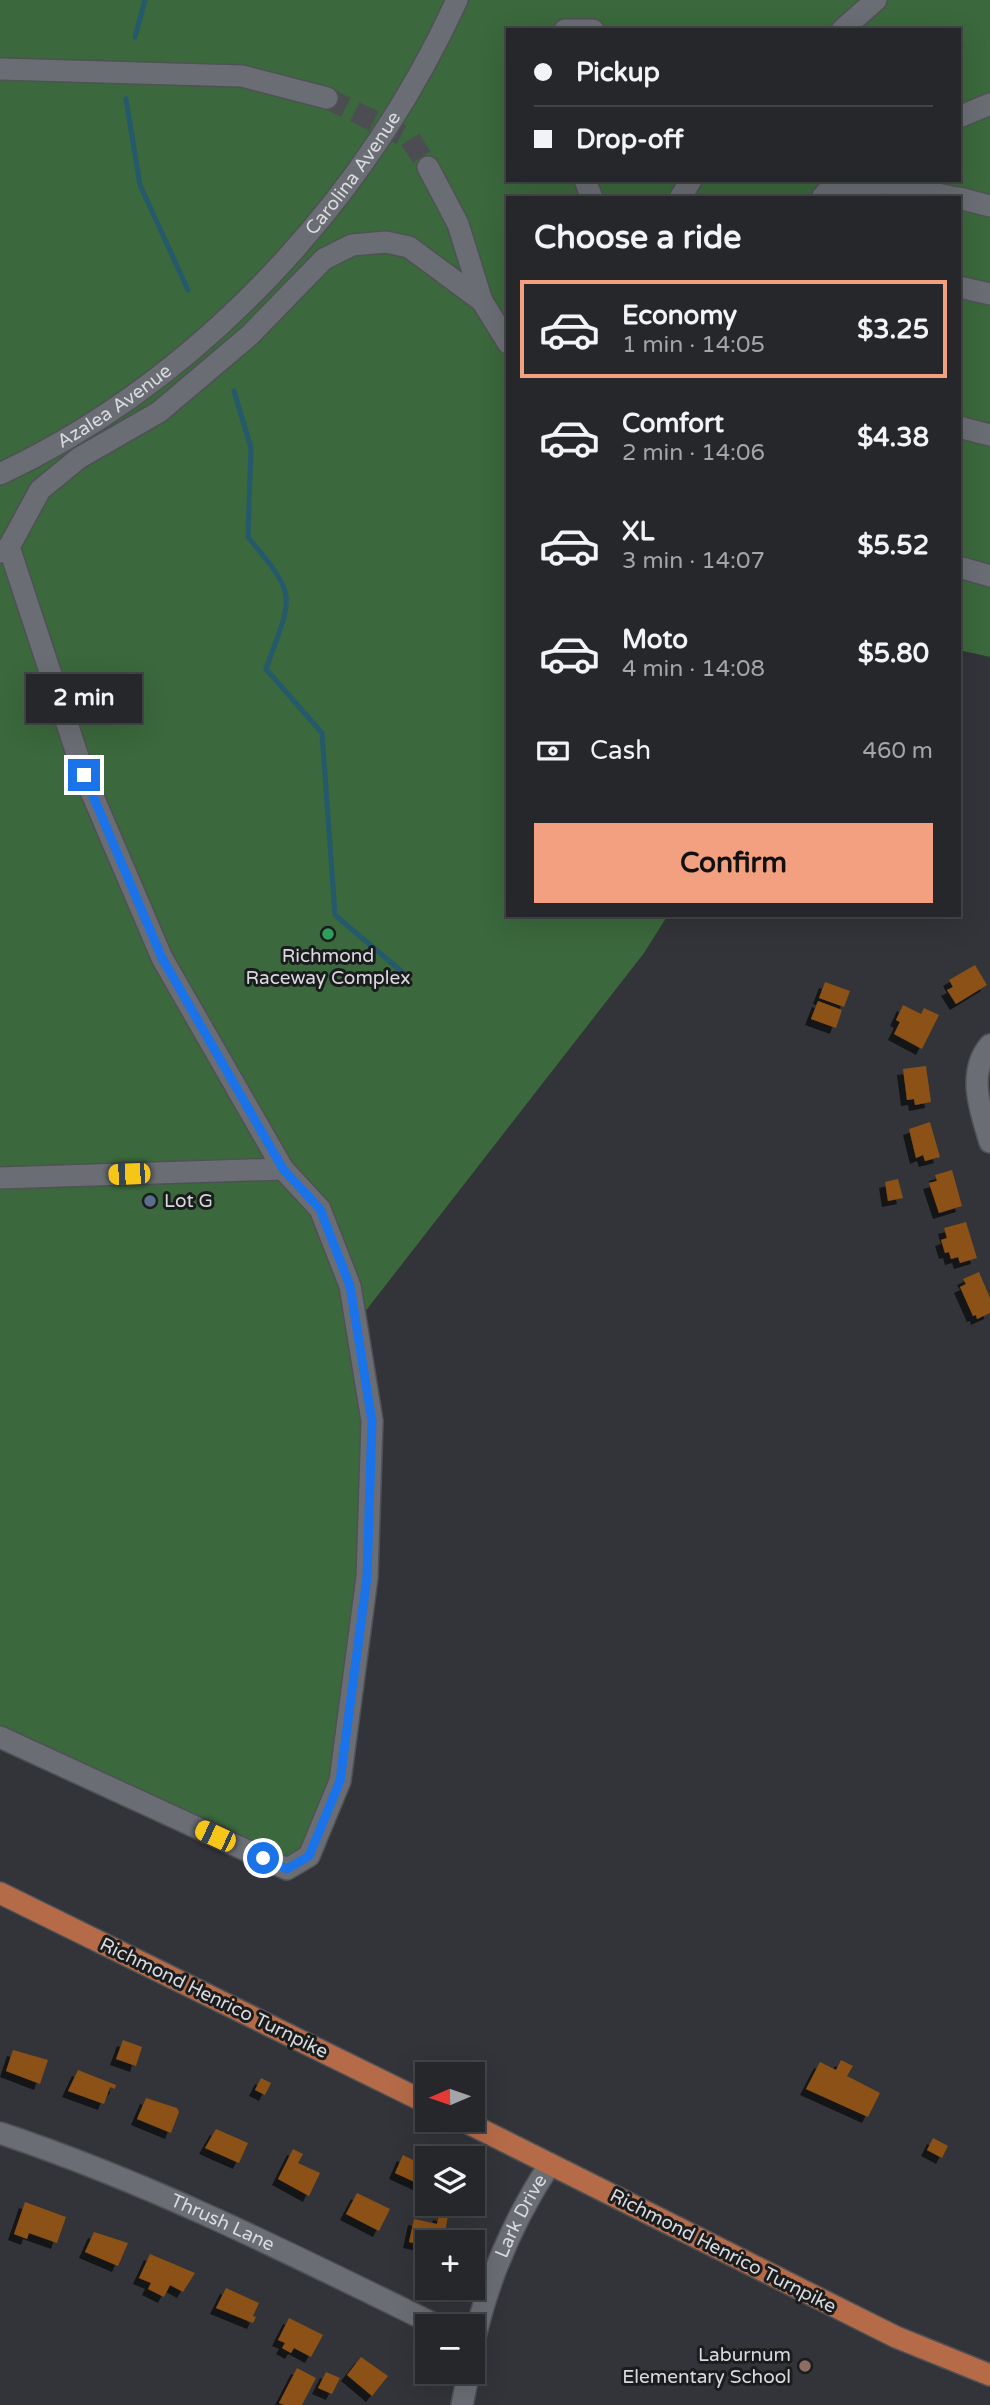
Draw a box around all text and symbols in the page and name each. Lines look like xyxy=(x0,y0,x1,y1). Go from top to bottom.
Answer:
text: Pickup xyxy=(576,57,660,88)
street label: Carolina Avenue xyxy=(301,108,405,239)
text: Drop-off xyxy=(576,124,683,155)
text: Choose a ride xyxy=(534,219,741,257)
icon: car xyxy=(538,298,601,361)
text: Economy xyxy=(622,300,737,331)
text: $3.25 xyxy=(857,314,929,345)
text: 1 min · 14:05 xyxy=(622,331,765,359)
street label: Azalea Avenue xyxy=(53,360,176,453)
icon: car xyxy=(538,406,601,469)
text: Comfort xyxy=(622,408,724,439)
text: $4.38 xyxy=(857,422,929,453)
text: 2 min · 14:06 xyxy=(622,439,765,467)
icon: car xyxy=(538,514,601,577)
text: XL xyxy=(622,516,654,547)
text: $5.52 xyxy=(857,530,929,561)
text: 3 min · 14:07 xyxy=(622,547,765,575)
icon: car xyxy=(538,622,601,685)
text: Moto xyxy=(622,624,688,655)
text: $5.80 xyxy=(858,638,929,669)
text: 4 min · 14:08 xyxy=(622,655,765,683)
callout: 2 min xyxy=(26,674,142,722)
text: 2 min xyxy=(53,684,115,712)
icon: cash xyxy=(534,732,572,770)
text: Cash xyxy=(590,735,651,766)
text: 460 m xyxy=(863,737,933,765)
route end xyxy=(68,759,100,791)
button: Confirm xyxy=(534,823,933,903)
marker: Richmond Raceway Complex xyxy=(320,926,336,942)
place label: Richmond Raceway Complex xyxy=(245,945,411,989)
car xyxy=(108,1163,151,1185)
place label: Lot G xyxy=(164,1190,213,1212)
marker: Lot G xyxy=(142,1193,158,1209)
car xyxy=(192,1818,239,1854)
route start xyxy=(247,1842,279,1874)
street label: Richmond Henrico Turnpike xyxy=(96,1933,332,2063)
north arrow xyxy=(415,2062,485,2132)
map controls xyxy=(415,2062,485,2384)
button: layers xyxy=(415,2146,485,2216)
street label: Lark Drive xyxy=(491,2170,552,2261)
street label: Richmond Henrico Turnpike xyxy=(606,2184,840,2318)
street label: Thrush Lane xyxy=(167,2189,278,2256)
button: + xyxy=(415,2230,485,2300)
button: − xyxy=(415,2314,485,2384)
place label: Laburnum Elementary School xyxy=(622,2344,791,2388)
marker: Laburnum Elementary School xyxy=(797,2358,813,2374)

